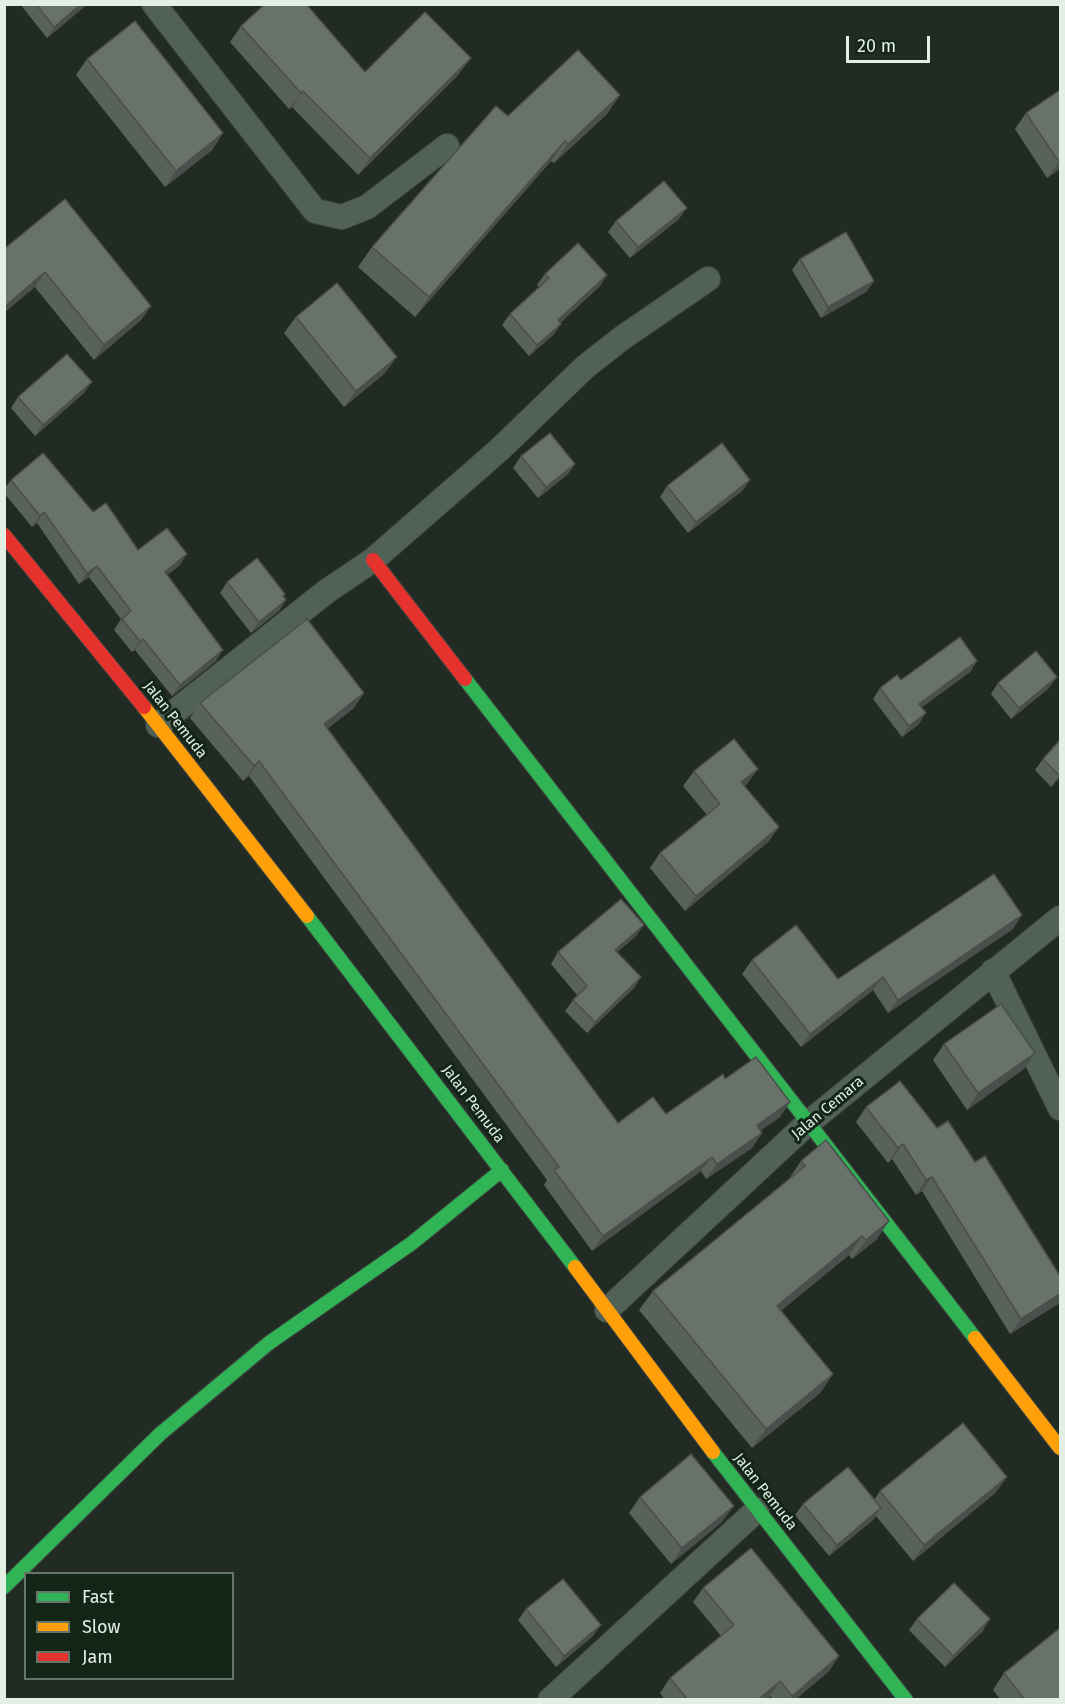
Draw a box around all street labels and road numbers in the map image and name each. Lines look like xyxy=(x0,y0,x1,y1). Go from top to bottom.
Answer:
street label: Jalan Pemuda xyxy=(139,678,211,762)
street label: Jalan Pemuda xyxy=(438,1061,508,1147)
street label: Jalan Cemara xyxy=(788,1073,868,1143)
street label: Jalan Pemuda xyxy=(729,1450,801,1534)

